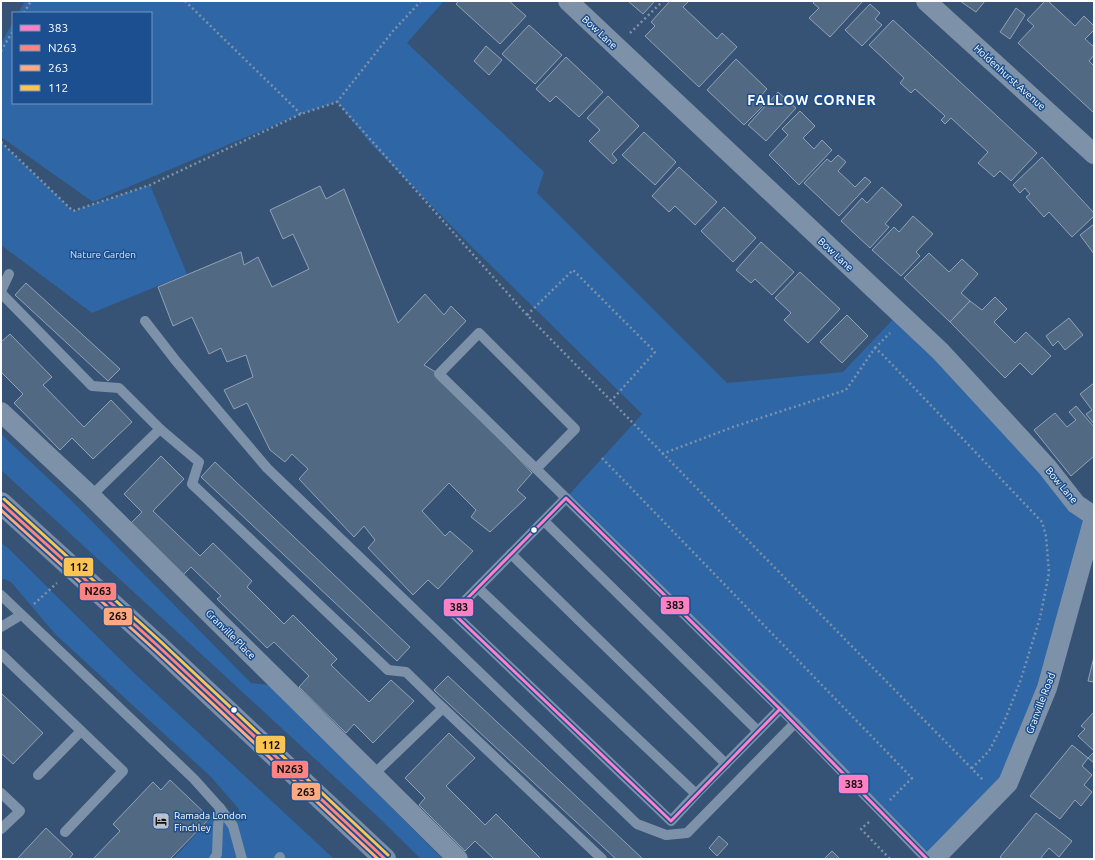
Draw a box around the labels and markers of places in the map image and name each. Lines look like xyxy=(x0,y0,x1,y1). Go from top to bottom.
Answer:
unlabelled marker xyxy=(529,525,539,535)
unlabelled marker xyxy=(229,705,239,715)
place label: Ramada London Finchley xyxy=(174,810,246,833)
hotel icon: Ramada London Finchley xyxy=(151,811,171,831)

